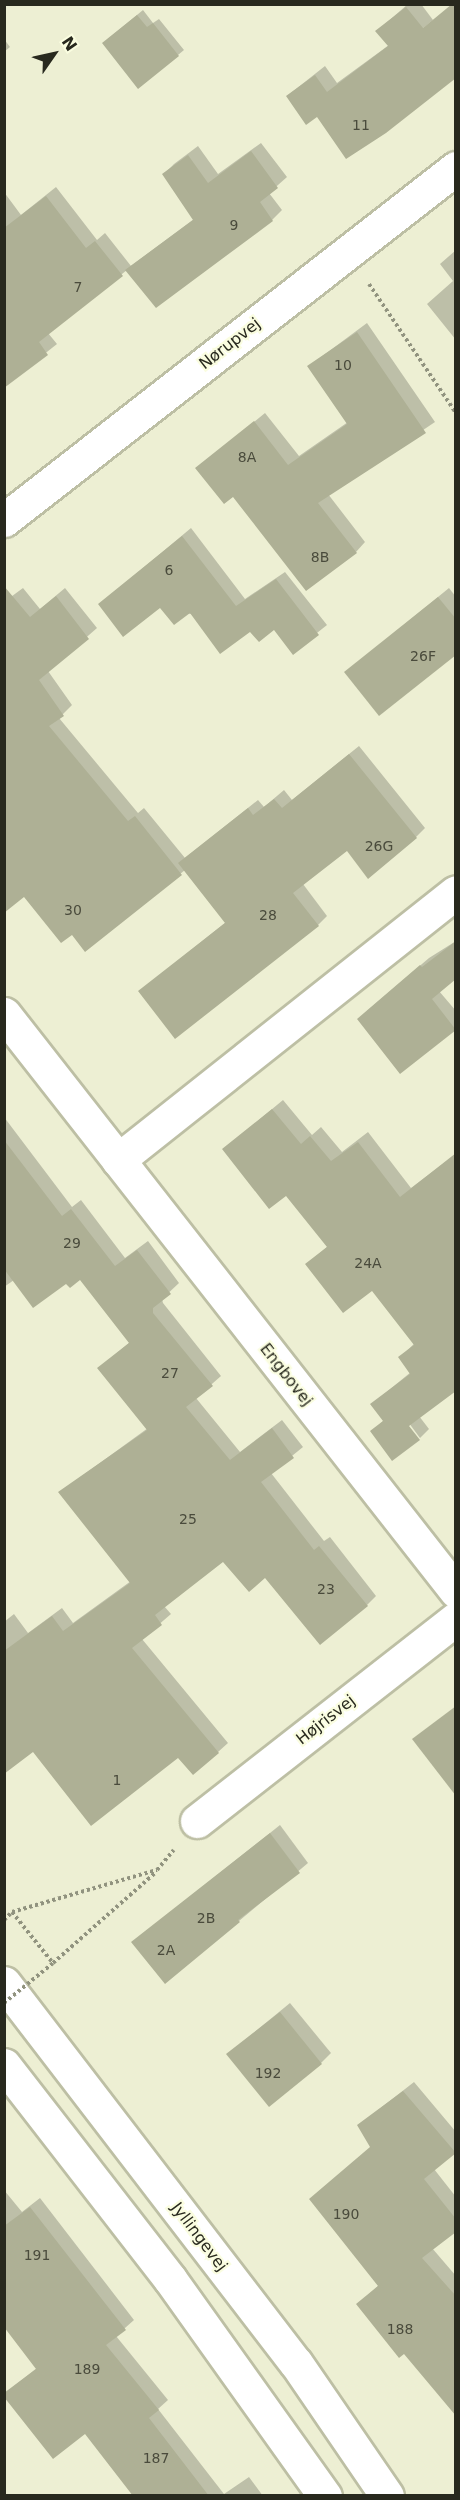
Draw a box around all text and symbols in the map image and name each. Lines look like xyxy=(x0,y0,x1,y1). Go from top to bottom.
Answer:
north arrow xyxy=(24,24,84,84)
text: N xyxy=(58,33,81,55)
house number: 11 xyxy=(352,117,370,133)
house number: 9 xyxy=(230,217,238,233)
house number: 7 xyxy=(74,279,82,295)
street label: Nørupvej xyxy=(196,314,264,374)
house number: 10 xyxy=(334,357,352,373)
house number: 8A xyxy=(238,449,256,465)
house number: 8B xyxy=(311,549,329,565)
house number: 6 xyxy=(165,562,173,578)
house number: 26F xyxy=(410,648,436,664)
house number: 26G xyxy=(365,838,393,854)
house number: 30 xyxy=(64,902,82,918)
house number: 28 xyxy=(259,907,277,923)
house number: 29 xyxy=(63,1235,81,1251)
house number: 24A xyxy=(354,1255,382,1271)
street label: Engbovej xyxy=(256,1340,316,1410)
house number: 27 xyxy=(161,1365,179,1381)
house number: 25 xyxy=(179,1511,197,1527)
house number: 23 xyxy=(317,1581,335,1597)
street label: Højrisvej xyxy=(293,1691,359,1749)
house number: 1 xyxy=(113,1772,121,1788)
house number: 2B xyxy=(197,1910,215,1926)
house number: 2A xyxy=(157,1942,175,1958)
house number: 192 xyxy=(255,2065,281,2081)
street label: Jyllingevej xyxy=(167,2199,231,2275)
house number: 190 xyxy=(333,2206,359,2222)
house number: 191 xyxy=(24,2247,50,2263)
house number: 188 xyxy=(387,2321,413,2337)
house number: 189 xyxy=(74,2361,100,2377)
house number: 187 xyxy=(143,2450,169,2466)

